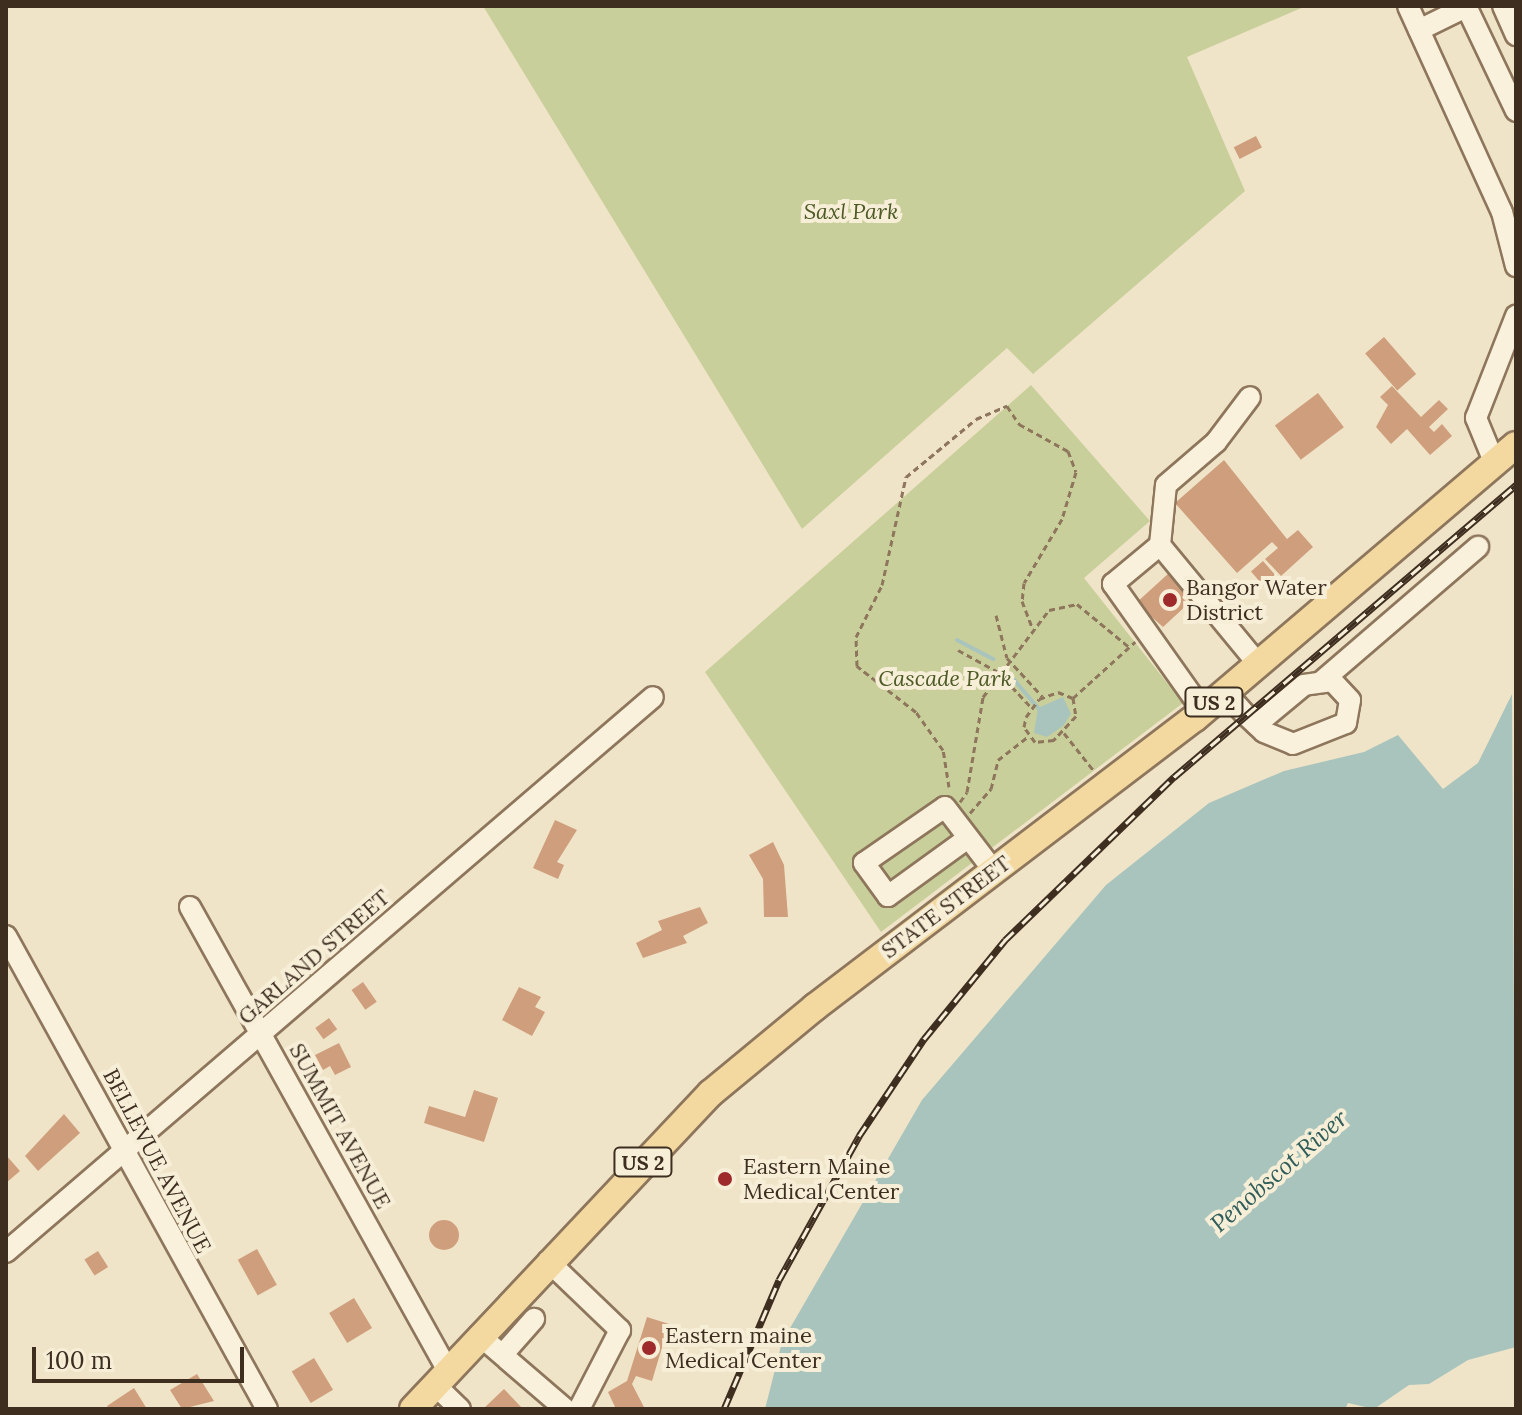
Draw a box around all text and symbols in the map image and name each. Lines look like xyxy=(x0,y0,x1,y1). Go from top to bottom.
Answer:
park label: Saxl Park xyxy=(804,199,898,225)
place label: Bangor Water District xyxy=(1186,574,1327,626)
marker: Bangor Water District xyxy=(1161,591,1179,609)
park label: Cascade Park xyxy=(878,666,1012,692)
road number: US 2 xyxy=(1184,686,1244,718)
street label: STATE STREET xyxy=(876,850,1016,964)
street label: GARLAND STREET xyxy=(233,884,395,1030)
street label: SUMMIT AVENUE xyxy=(284,1039,396,1213)
street label: BELLEVUE AVENUE xyxy=(97,1064,217,1258)
water label: Penobscot River xyxy=(1205,1104,1353,1238)
road number: US 2 xyxy=(613,1146,673,1178)
place label: Eastern Maine Medical Center xyxy=(743,1153,899,1204)
marker: Eastern Maine Medical Center xyxy=(714,1168,736,1190)
place label: Eastern maine Medical Center xyxy=(665,1322,821,1374)
scale bar xyxy=(36,1331,248,1381)
marker: Eastern maine Medical Center xyxy=(640,1339,658,1357)
text: 100 m xyxy=(46,1345,112,1376)

